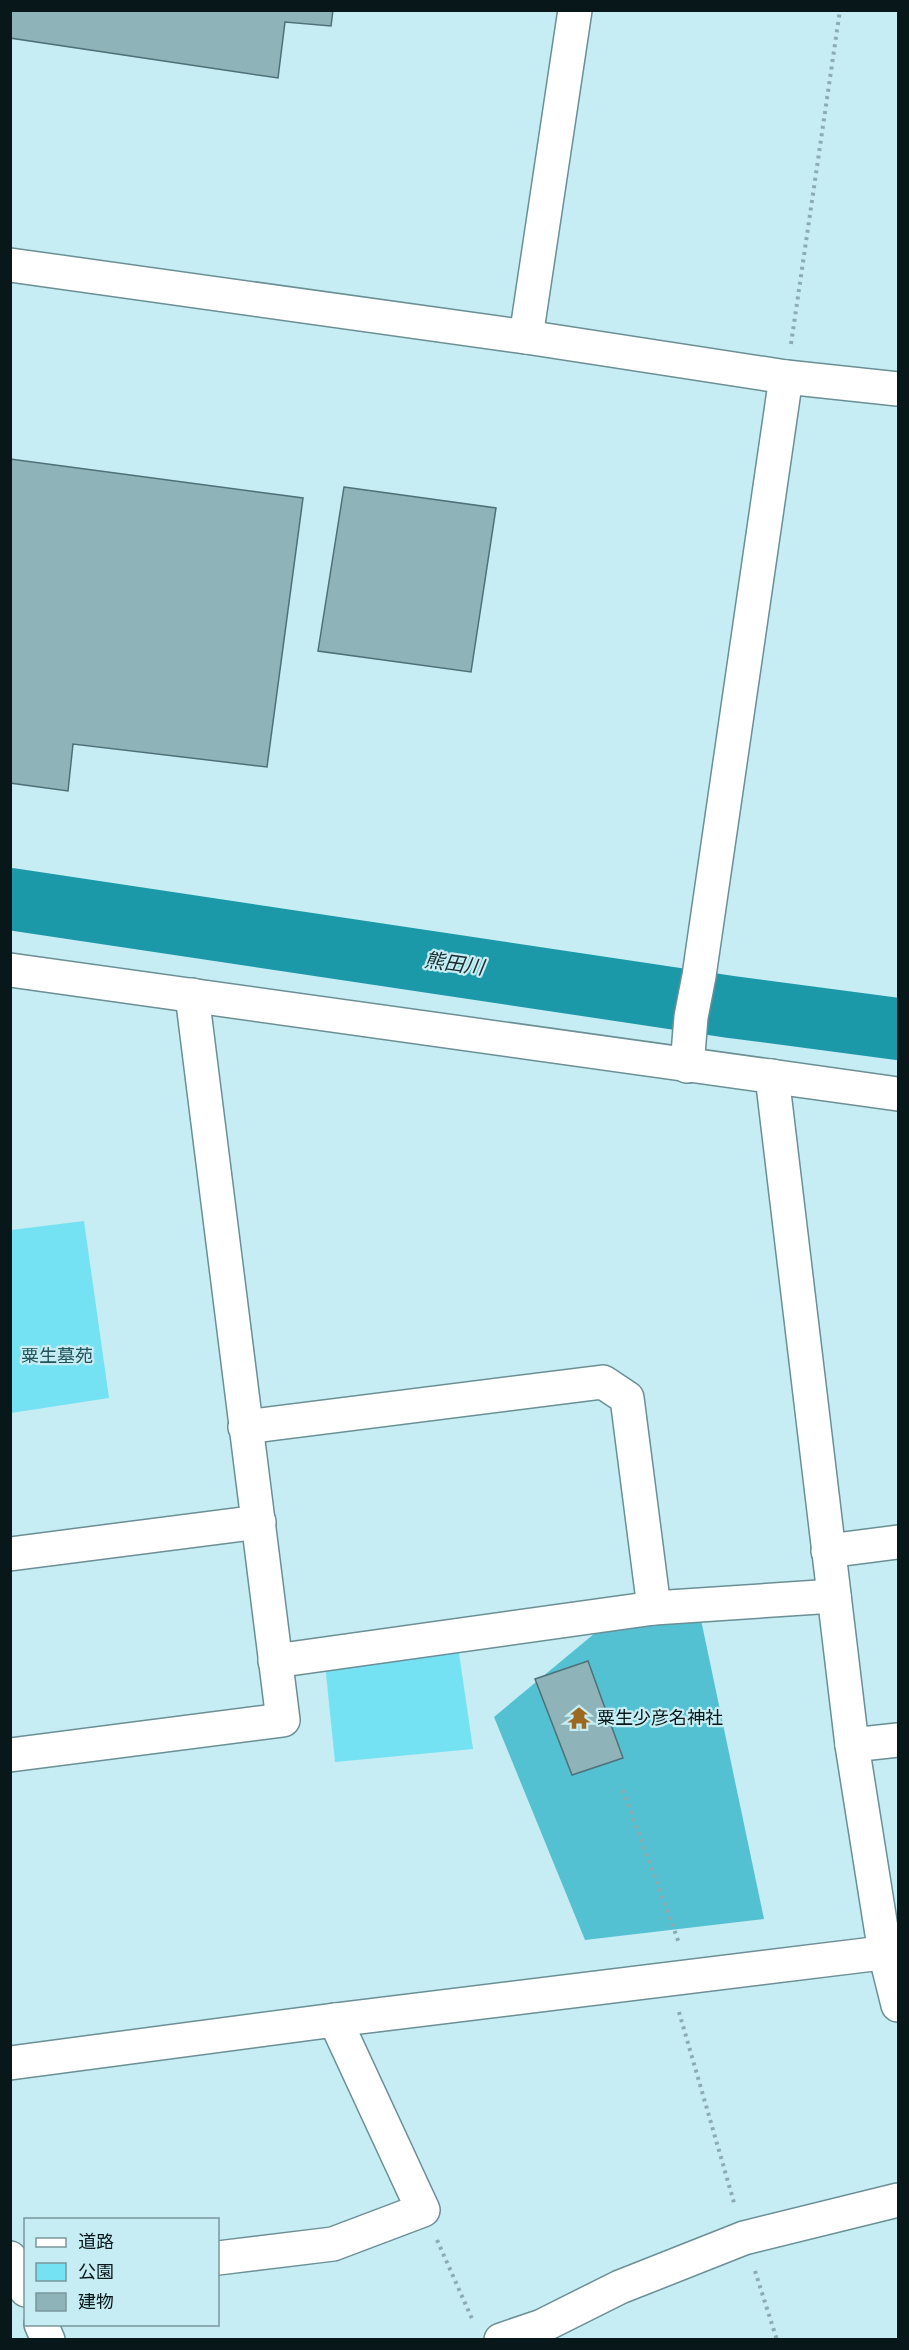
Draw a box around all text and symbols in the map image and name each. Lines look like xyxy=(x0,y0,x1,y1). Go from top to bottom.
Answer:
water label: 熊田川 xyxy=(423,948,487,980)
park label: 粟生墓苑 xyxy=(21,1345,93,1367)
temple icon: 粟生少彦名神社 xyxy=(566,1705,592,1731)
place label: 粟生少彦名神社 xyxy=(597,1707,723,1729)
legend xyxy=(24,2218,219,2326)
text: 道路 xyxy=(78,2231,114,2253)
text: 公園 xyxy=(78,2261,114,2283)
text: 建物 xyxy=(78,2291,114,2313)

